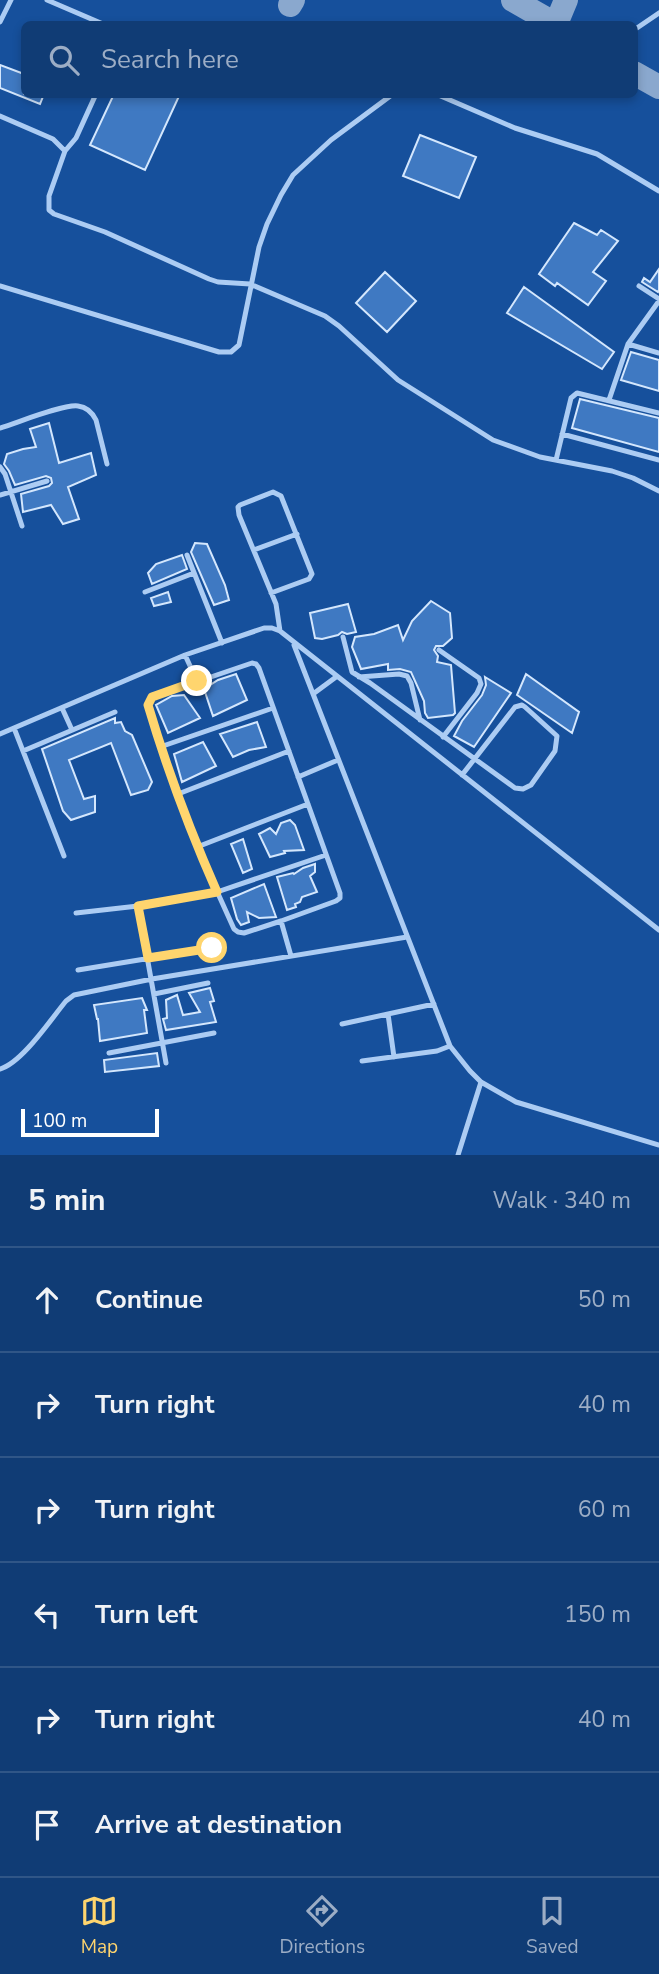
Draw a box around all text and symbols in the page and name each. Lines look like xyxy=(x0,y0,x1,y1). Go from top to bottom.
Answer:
search box xyxy=(21,21,638,98)
icon: search xyxy=(45,41,83,79)
text: Search here xyxy=(101,42,239,77)
route end xyxy=(181,665,212,696)
route start xyxy=(196,932,227,963)
scale bar xyxy=(21,1106,159,1138)
text: 100 m xyxy=(32,1108,87,1134)
text: 5 min xyxy=(28,1180,106,1221)
text: Walk · 340 m xyxy=(492,1185,631,1216)
icon: ahead xyxy=(28,1281,66,1319)
text: Continue xyxy=(95,1282,203,1317)
text: 50 m xyxy=(578,1284,631,1315)
icon: right xyxy=(28,1386,66,1424)
text: Turn right xyxy=(95,1387,214,1422)
text: 40 m xyxy=(578,1389,631,1420)
icon: right xyxy=(28,1491,66,1529)
text: Turn right xyxy=(95,1492,214,1527)
text: 60 m xyxy=(578,1494,631,1525)
icon: left xyxy=(28,1596,66,1634)
text: Turn left xyxy=(95,1597,198,1632)
text: 150 m xyxy=(564,1599,631,1630)
icon: right xyxy=(28,1701,66,1739)
text: Turn right xyxy=(95,1702,214,1737)
text: 40 m xyxy=(578,1704,631,1735)
icon: arrive xyxy=(28,1806,66,1844)
text: Arrive at destination xyxy=(95,1807,342,1842)
tab: Map xyxy=(80,1892,118,1960)
tab: Directions xyxy=(279,1892,365,1960)
tab: Saved xyxy=(526,1892,579,1960)

